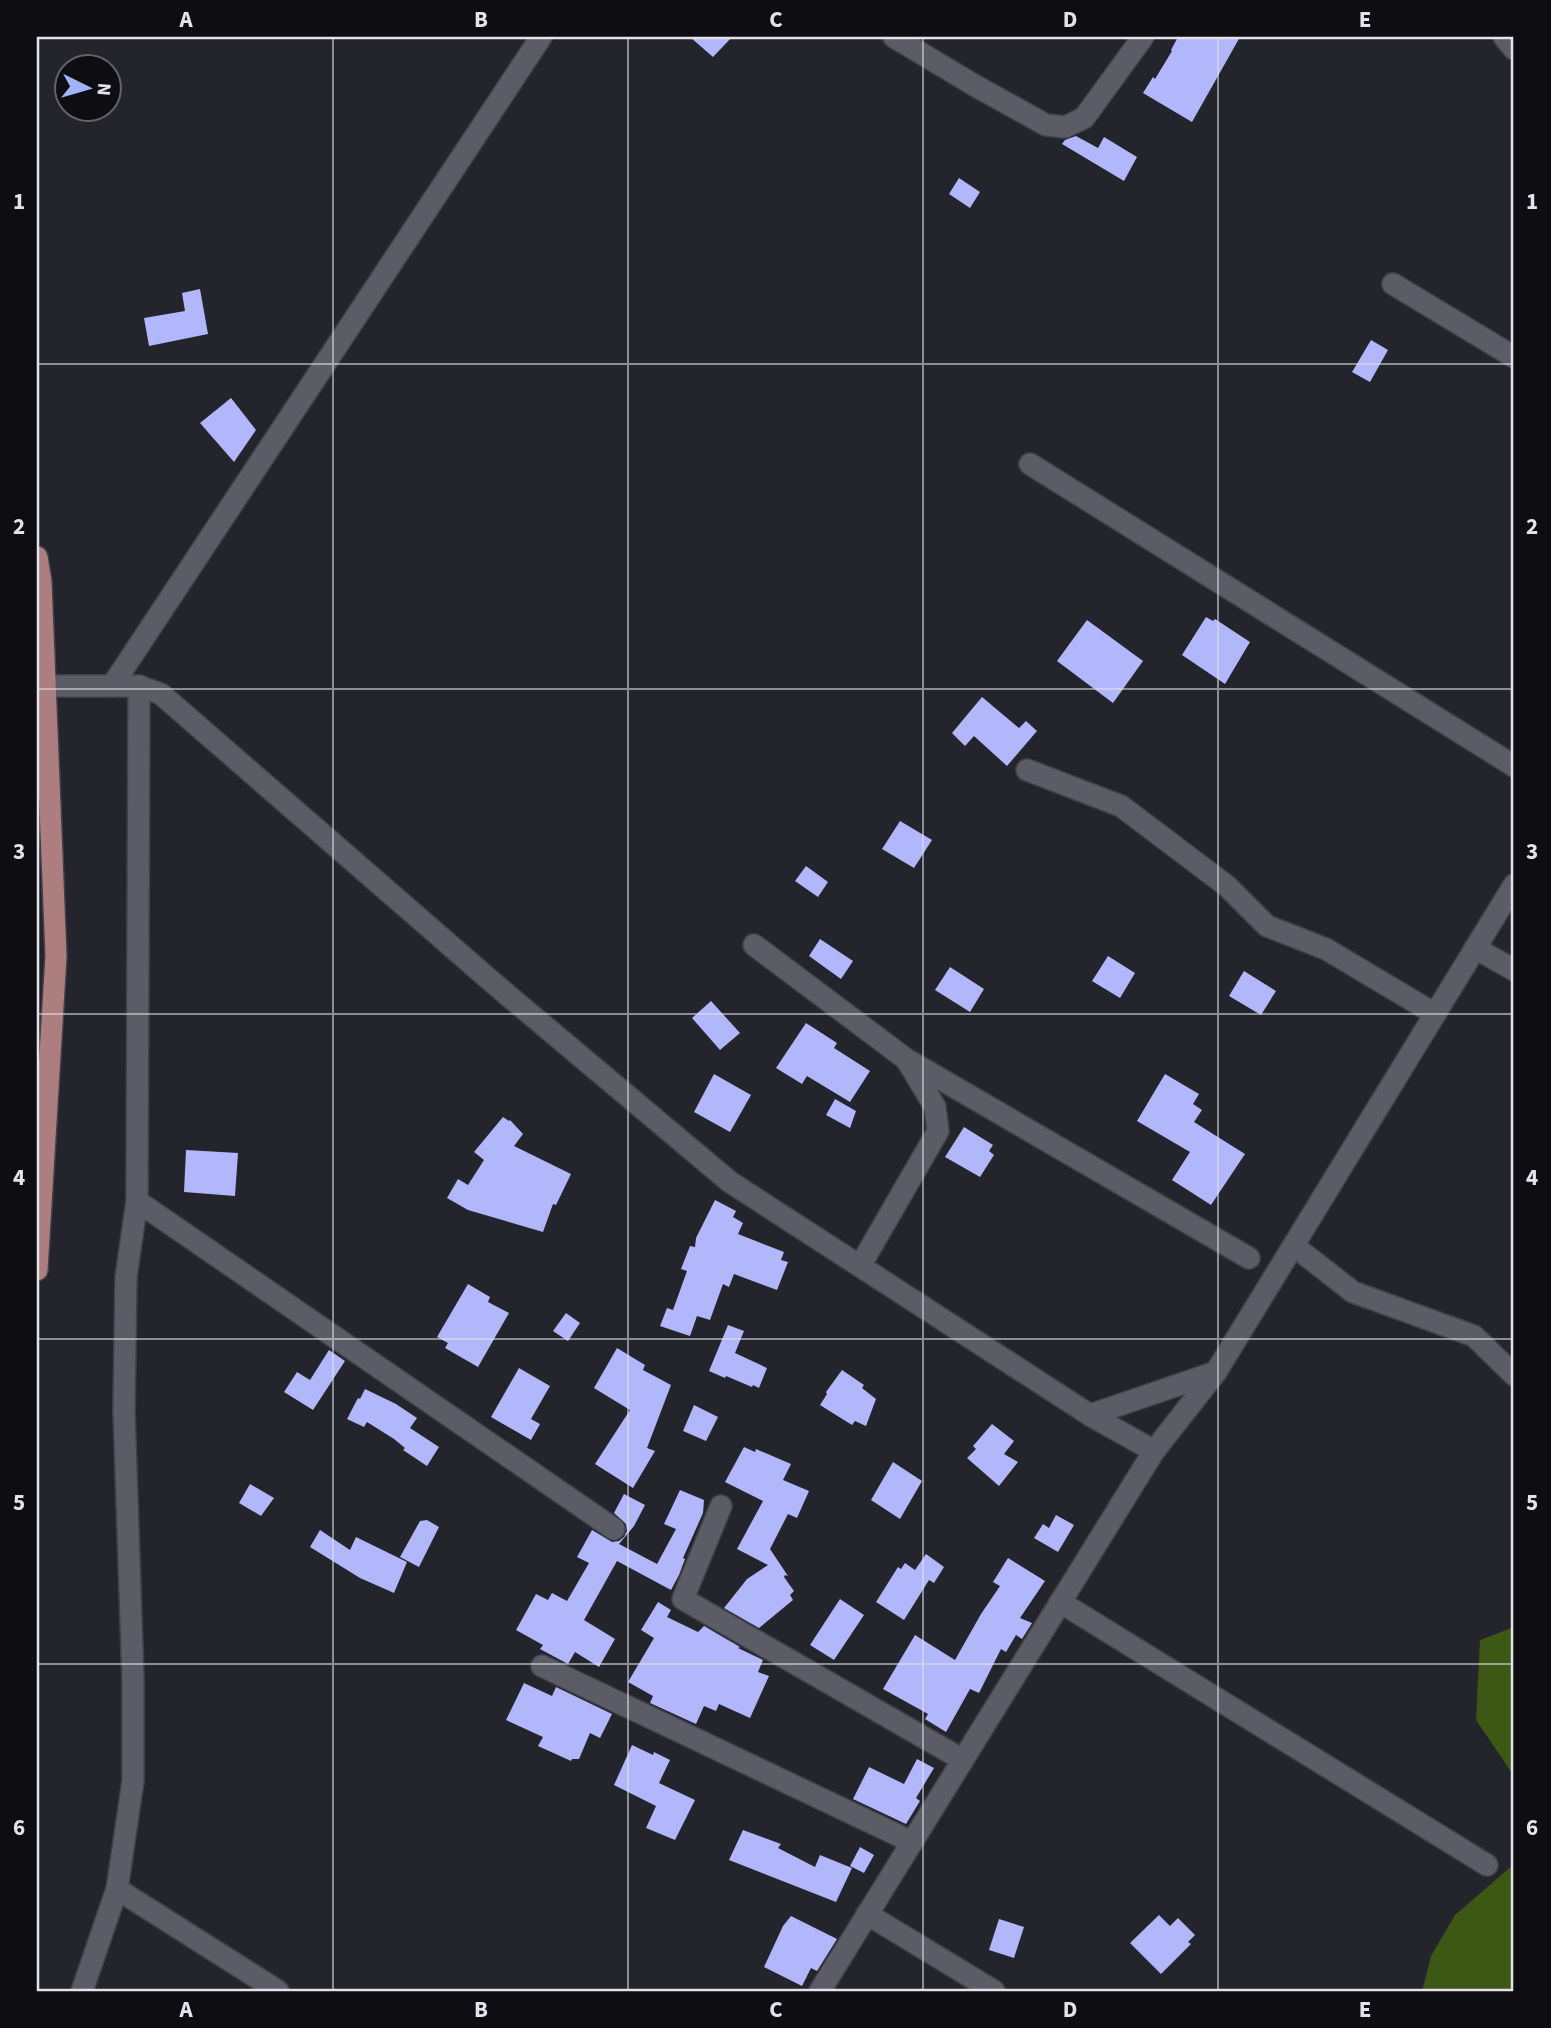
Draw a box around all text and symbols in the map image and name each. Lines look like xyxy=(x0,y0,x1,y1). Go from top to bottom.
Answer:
text: A xyxy=(178,3,193,36)
text: B xyxy=(474,3,488,36)
text: C xyxy=(769,3,783,36)
text: D xyxy=(1063,3,1077,36)
text: E xyxy=(1359,3,1371,36)
north arrow xyxy=(52,52,122,122)
text: N xyxy=(89,82,117,97)
text: 1 xyxy=(13,185,25,218)
text: 1 xyxy=(1526,185,1538,218)
text: 2 xyxy=(13,510,25,543)
text: 2 xyxy=(1526,510,1538,543)
text: 3 xyxy=(13,835,25,868)
text: 3 xyxy=(1526,835,1538,868)
text: 4 xyxy=(13,1161,25,1194)
text: 4 xyxy=(1526,1161,1538,1194)
text: 5 xyxy=(13,1486,25,1519)
text: 5 xyxy=(1526,1486,1538,1519)
text: 6 xyxy=(13,1811,25,1844)
text: 6 xyxy=(1526,1811,1538,1844)
text: A xyxy=(178,1993,193,2026)
text: B xyxy=(474,1993,488,2026)
text: C xyxy=(769,1993,783,2026)
text: D xyxy=(1063,1993,1077,2026)
text: E xyxy=(1359,1993,1371,2026)

